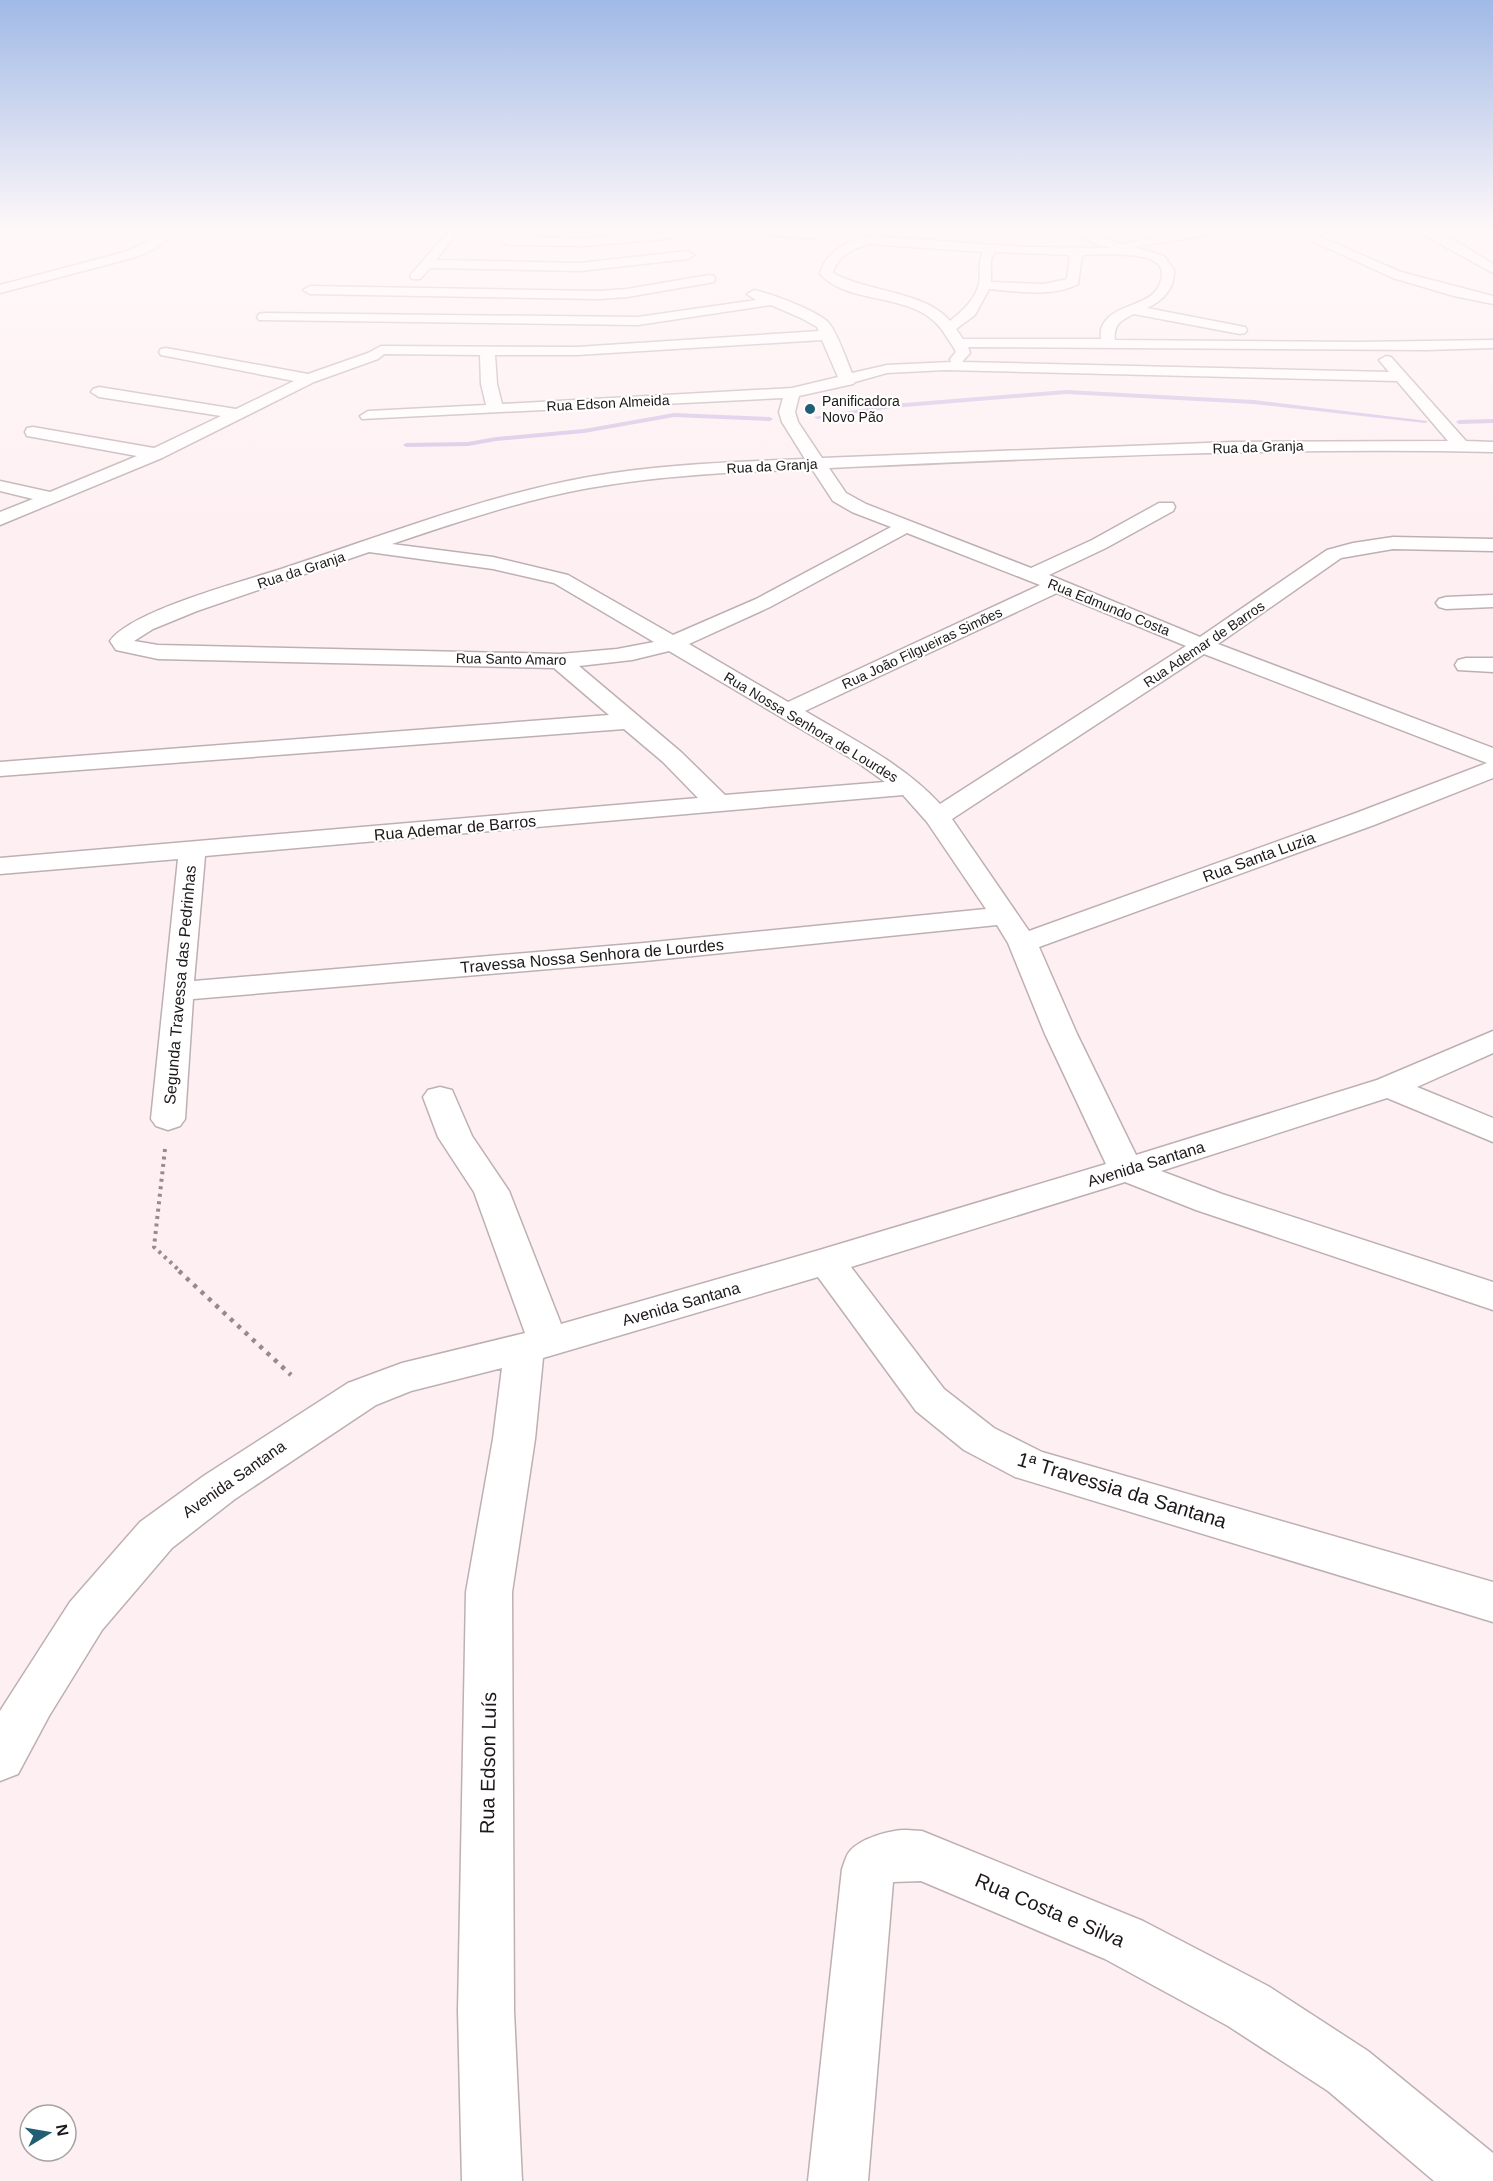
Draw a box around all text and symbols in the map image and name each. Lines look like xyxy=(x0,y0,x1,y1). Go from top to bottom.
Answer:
street label: Rua Edson Almeida xyxy=(546,392,670,414)
place label: Panificadora Novo Pão xyxy=(822,393,900,425)
marker: Panificadora Novo Pão xyxy=(803,402,817,416)
street label: Rua da Granja xyxy=(1212,437,1304,457)
street label: Rua da Granja xyxy=(726,456,818,476)
street label: Rua da Granja xyxy=(255,548,347,592)
street label: Rua Edmundo Costa xyxy=(1046,575,1172,639)
street label: Rua Ademar de Barros xyxy=(1140,598,1268,690)
street label: Rua João Filgueiras Simões xyxy=(839,604,1005,692)
street label: Rua Santo Amaro xyxy=(456,650,567,668)
street label: Rua Nossa Senhora de Lourdes xyxy=(721,669,901,785)
street label: Rua Ademar de Barros xyxy=(373,812,537,844)
street label: Rua Santa Luzia xyxy=(1201,829,1318,885)
street label: Segunda Travessa das Pedrinhas xyxy=(161,865,199,1105)
street label: Travessa Nossa Senhora de Lourdes xyxy=(460,936,724,976)
street label: Avenida Santana xyxy=(1085,1138,1207,1190)
street label: Avenida Santana xyxy=(620,1279,742,1329)
street label: Avenida Santana xyxy=(179,1437,289,1521)
street label: 1ª Travessia da Santana xyxy=(1015,1448,1230,1533)
street label: Rua Edson Luís xyxy=(476,1692,500,1834)
street label: Rua Costa e Silva xyxy=(972,1869,1129,1952)
north arrow xyxy=(18,2103,78,2163)
text: N xyxy=(53,2123,72,2138)

